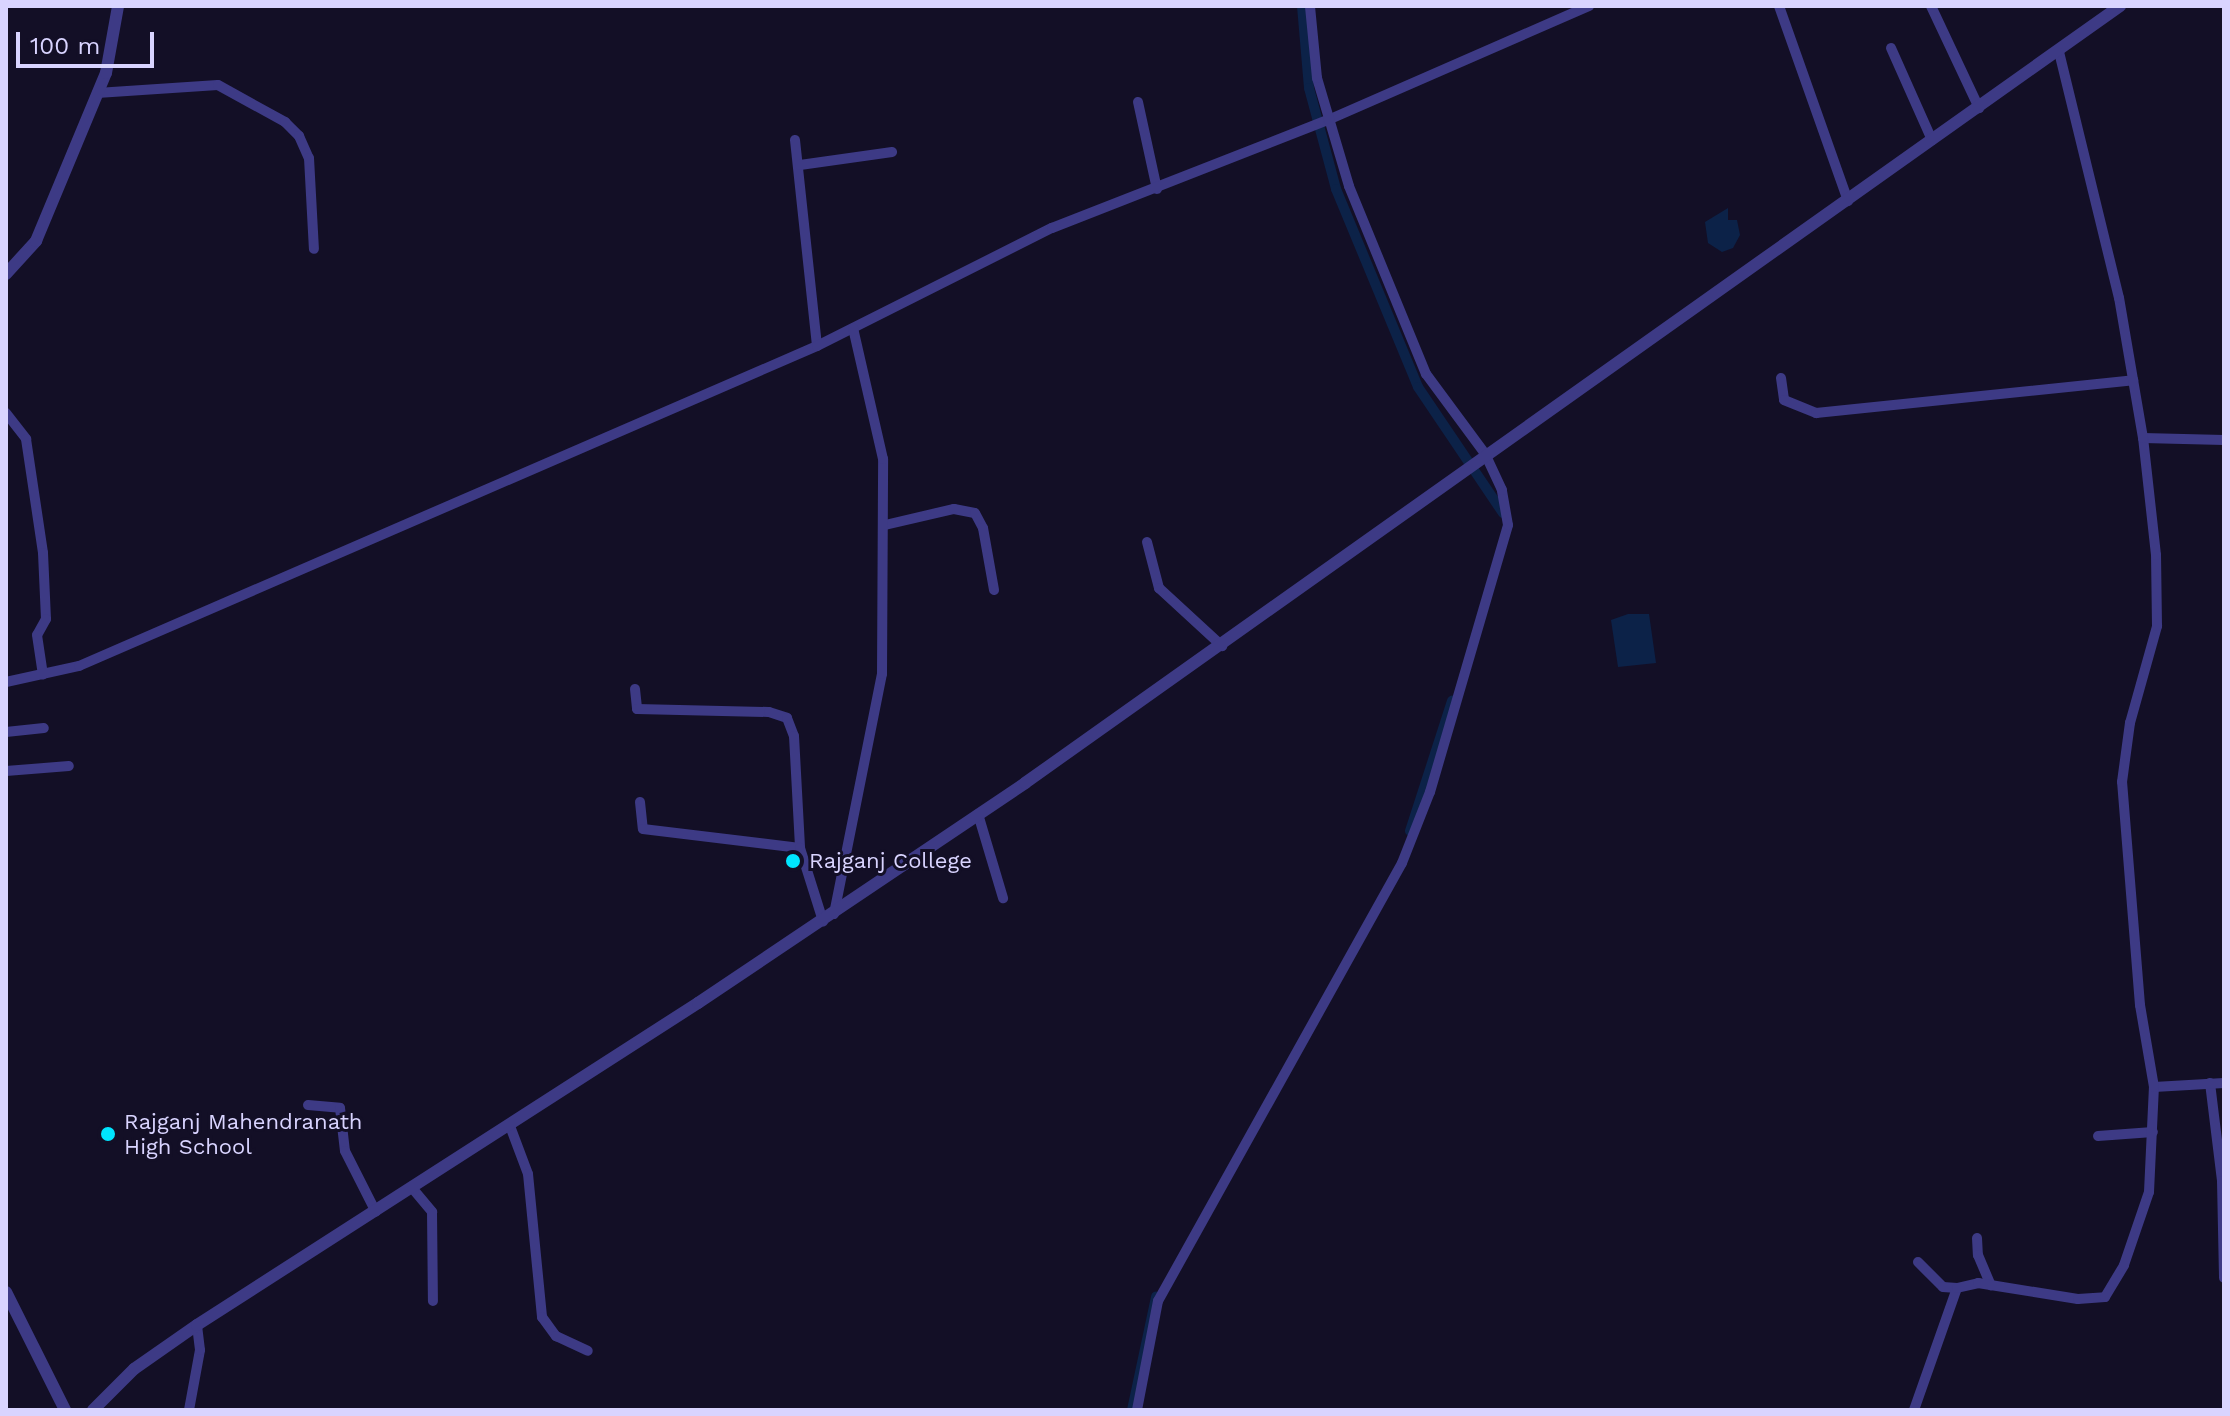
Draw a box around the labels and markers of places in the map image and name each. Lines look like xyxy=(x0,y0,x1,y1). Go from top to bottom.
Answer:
place label: Rajganj College xyxy=(809,848,972,874)
marker: Rajganj College xyxy=(784,852,802,870)
place label: Rajganj Mahendranath High School xyxy=(124,1108,362,1160)
marker: Rajganj Mahendranath High School xyxy=(99,1125,117,1143)

